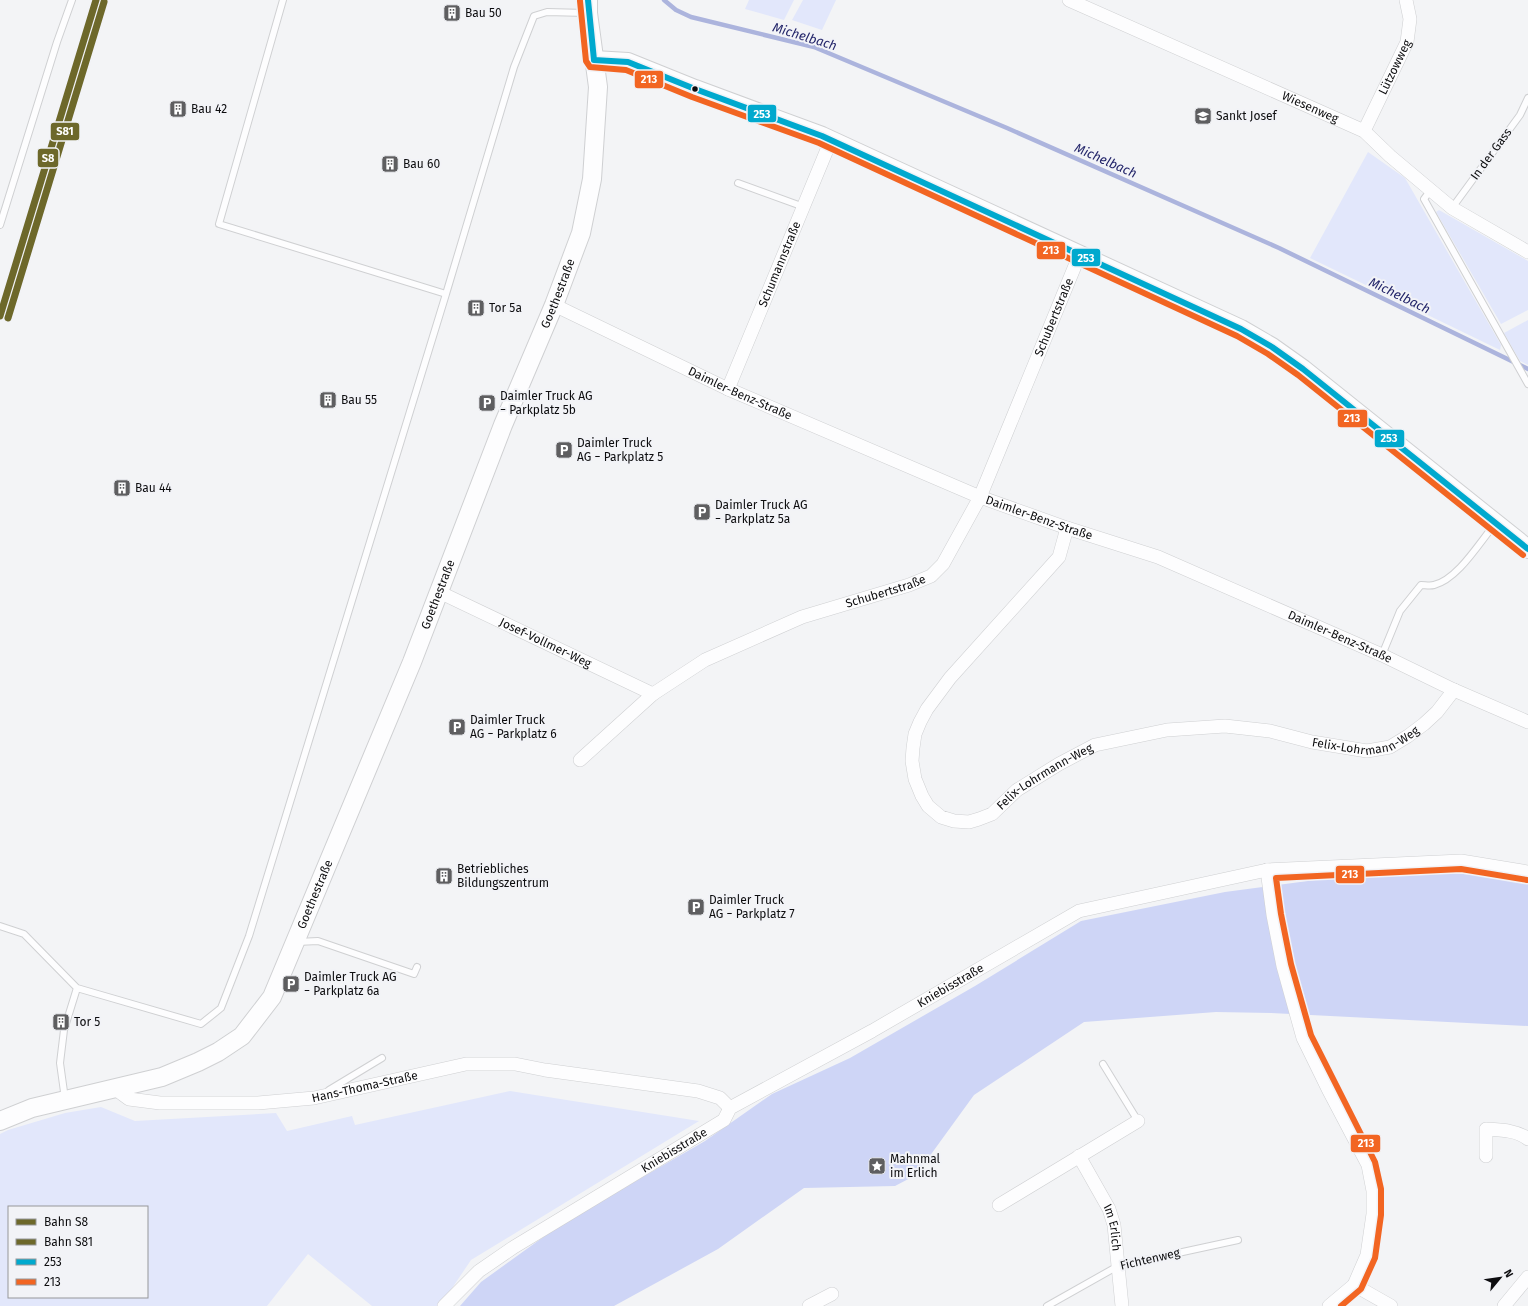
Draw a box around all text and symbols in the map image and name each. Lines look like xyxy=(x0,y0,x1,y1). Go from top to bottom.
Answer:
building icon: Bau 50 xyxy=(442,3,462,23)
place label: Bau 50 xyxy=(465,6,502,20)
water label: Michelbach xyxy=(771,20,839,53)
street label: Lützowweg xyxy=(1376,37,1414,97)
line badge: 213 xyxy=(634,70,664,89)
text: 213 xyxy=(641,73,657,86)
unlabelled marker xyxy=(690,84,700,94)
street label: Wiesenweg xyxy=(1280,88,1341,126)
building icon: Bau 42 xyxy=(168,99,188,119)
place label: Bau 42 xyxy=(191,102,227,116)
line badge: 253 xyxy=(747,104,777,123)
school or university icon: Sankt Josef xyxy=(1193,106,1213,126)
text: 253 xyxy=(753,108,771,121)
place label: Sankt Josef xyxy=(1216,109,1278,123)
line badge: S81 xyxy=(50,122,80,141)
text: S81 xyxy=(56,125,74,138)
street label: In der Gass xyxy=(1468,125,1515,183)
water label: Michelbach xyxy=(1072,140,1139,181)
line badge: S8 xyxy=(37,148,59,168)
text: S8 xyxy=(42,152,55,165)
building icon: Bau 60 xyxy=(380,154,400,174)
place label: Bau 60 xyxy=(403,157,440,171)
street label: Schumannstraße xyxy=(756,219,804,309)
line badge: 213 xyxy=(1036,241,1066,260)
text: 213 xyxy=(1043,244,1059,257)
line badge: 253 xyxy=(1071,248,1101,267)
text: 253 xyxy=(1077,252,1095,265)
street label: Goethestraße xyxy=(538,257,578,330)
water label: Michelbach xyxy=(1367,274,1433,317)
street label: Schubertstraße xyxy=(1032,276,1076,358)
building icon: Tor 5a xyxy=(466,298,486,318)
place label: Tor 5a xyxy=(489,301,522,315)
street label: Daimler-Benz-Straße xyxy=(686,364,794,423)
place label: Daimler Truck AG − Parkplatz 5b xyxy=(500,389,592,417)
building icon: Bau 55 xyxy=(318,390,338,410)
place label: Bau 55 xyxy=(341,393,377,407)
parking icon: Daimler Truck AG − Parkplatz 5b xyxy=(477,393,497,413)
line badge: 213 xyxy=(1337,409,1368,428)
text: 213 xyxy=(1344,412,1360,425)
line badge: 253 xyxy=(1374,429,1405,448)
text: 253 xyxy=(1380,432,1398,445)
place label: Daimler Truck AG − Parkplatz 5 xyxy=(577,436,663,464)
parking icon: Daimler Truck AG − Parkplatz 5 xyxy=(554,440,574,460)
building icon: Bau 44 xyxy=(112,478,132,498)
place label: Bau 44 xyxy=(135,481,172,495)
street label: Daimler-Benz-Straße xyxy=(984,493,1094,543)
place label: Daimler Truck AG − Parkplatz 5a xyxy=(715,498,807,526)
parking icon: Daimler Truck AG − Parkplatz 5a xyxy=(692,502,712,522)
street label: Goethestraße xyxy=(418,558,458,631)
street label: Schubertstraße xyxy=(844,572,928,611)
street label: Daimler-Benz-Straße xyxy=(1286,608,1394,666)
street label: Josef-Vollmer-Weg xyxy=(497,615,594,671)
place label: Daimler Truck AG − Parkplatz 6 xyxy=(470,713,557,741)
parking icon: Daimler Truck AG − Parkplatz 6 xyxy=(447,717,467,737)
street label: Felix-Lohrmann-Weg xyxy=(1311,723,1422,758)
street label: Felix-Lohrmann-Weg xyxy=(994,740,1096,813)
street label: Goethestraße xyxy=(294,858,336,931)
place label: Betriebliches Bildungszentrum xyxy=(457,862,549,890)
line badge: 213 xyxy=(1335,865,1365,884)
building icon: Betriebliches Bildungszentrum xyxy=(434,866,454,886)
text: 213 xyxy=(1342,868,1358,881)
place label: Daimler Truck AG − Parkplatz 7 xyxy=(709,893,795,921)
parking icon: Daimler Truck AG − Parkplatz 7 xyxy=(686,897,706,917)
street label: Kniebisstraße xyxy=(915,961,986,1010)
place label: Daimler Truck AG − Parkplatz 6a xyxy=(304,970,396,998)
parking icon: Daimler Truck AG − Parkplatz 6a xyxy=(281,974,301,994)
building icon: Tor 5 xyxy=(51,1012,71,1032)
place label: Tor 5 xyxy=(74,1015,100,1029)
street label: Hans-Thoma-Straße xyxy=(310,1068,419,1105)
street label: Kniebisstraße xyxy=(639,1125,710,1175)
line badge: 213 xyxy=(1350,1134,1381,1153)
text: 213 xyxy=(1358,1137,1374,1150)
place label: Mahnmal im Erlich xyxy=(890,1152,941,1180)
place icon: Mahnmal im Erlich xyxy=(867,1156,887,1176)
street label: Im Erlich xyxy=(1101,1201,1124,1252)
legend xyxy=(8,1206,148,1298)
text: Bahn S8 xyxy=(44,1215,89,1229)
text: Bahn S81 xyxy=(44,1235,93,1249)
street label: Fichtenweg xyxy=(1119,1245,1182,1273)
text: 253 xyxy=(44,1255,62,1269)
north arrow xyxy=(1480,1258,1520,1298)
text: N xyxy=(1501,1267,1516,1280)
text: 213 xyxy=(44,1275,61,1289)

